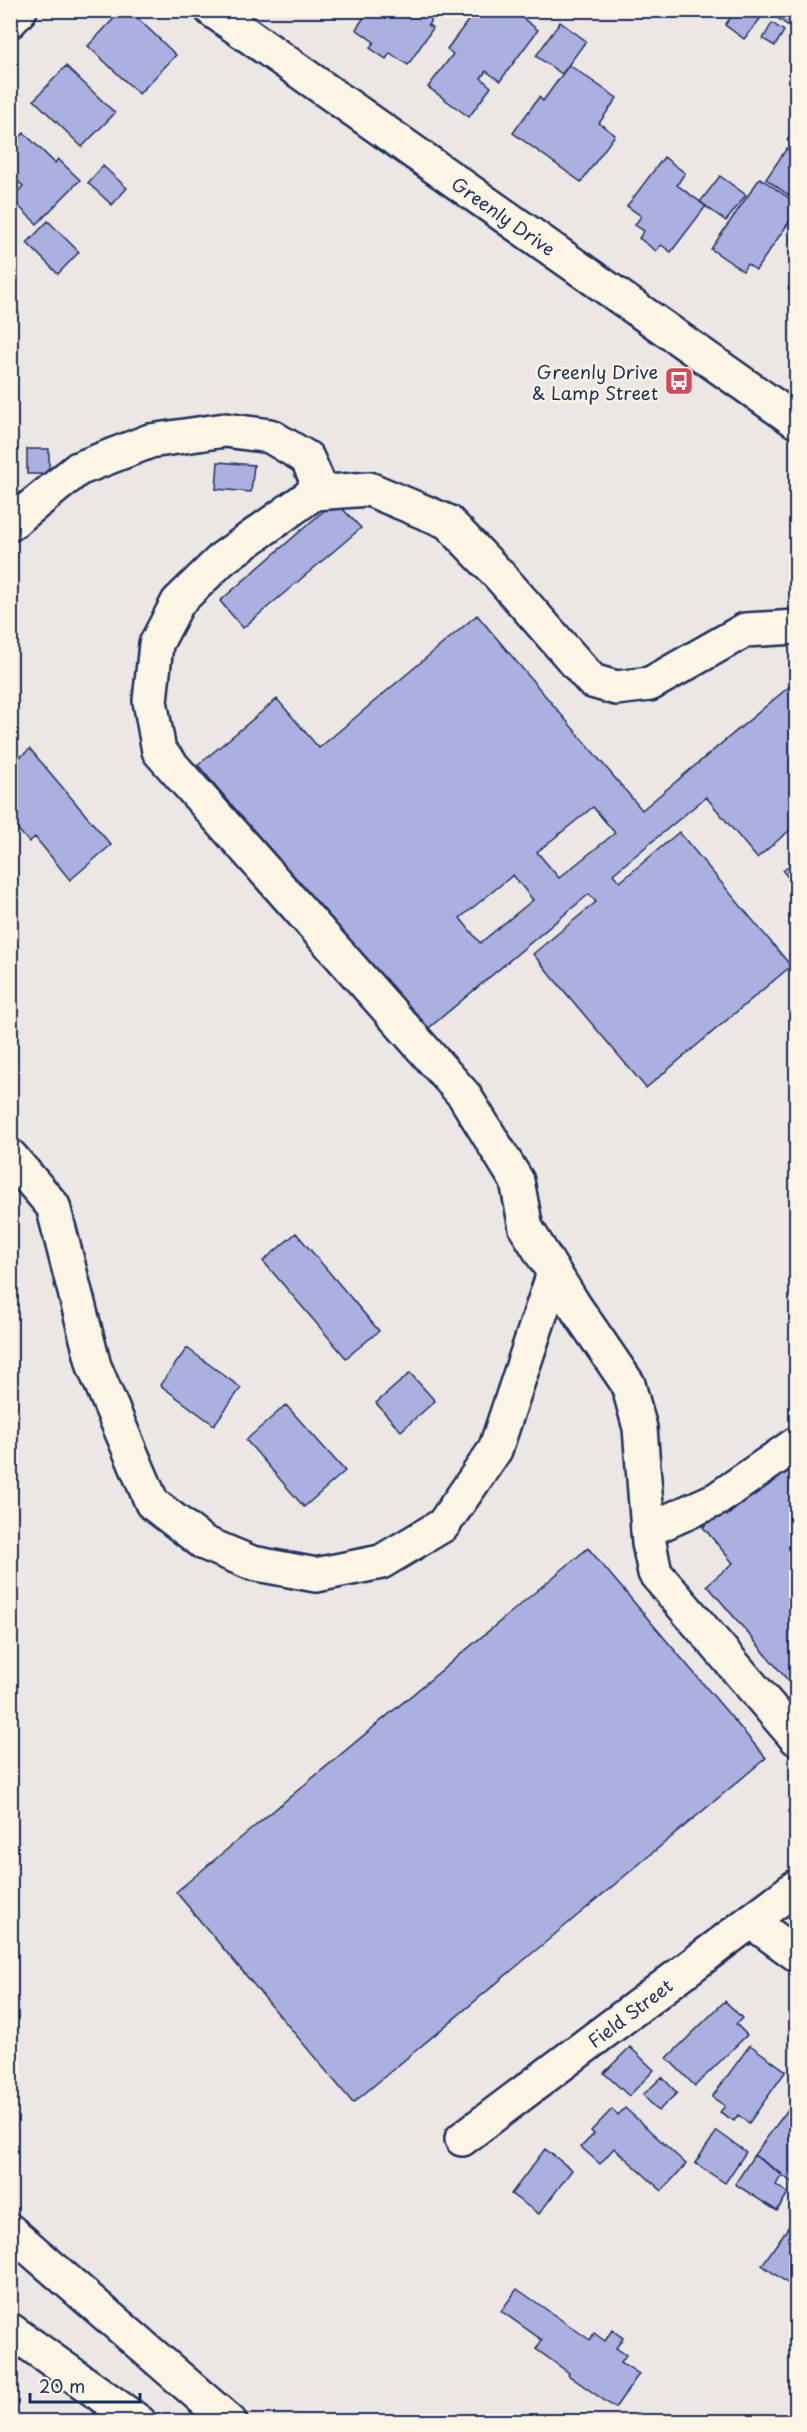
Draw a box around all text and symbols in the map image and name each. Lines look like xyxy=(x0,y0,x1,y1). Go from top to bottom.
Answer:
street label: Greenly Drive xyxy=(446,169,561,261)
place label: Greenly Drive & Lamp Street xyxy=(532,358,658,406)
bus stop icon: Greenly Drive & Lamp Street xyxy=(663,365,695,397)
street label: Field Street xyxy=(581,1972,678,2054)
scale bar xyxy=(30,2366,140,2404)
text: 20 m xyxy=(39,2372,85,2399)

